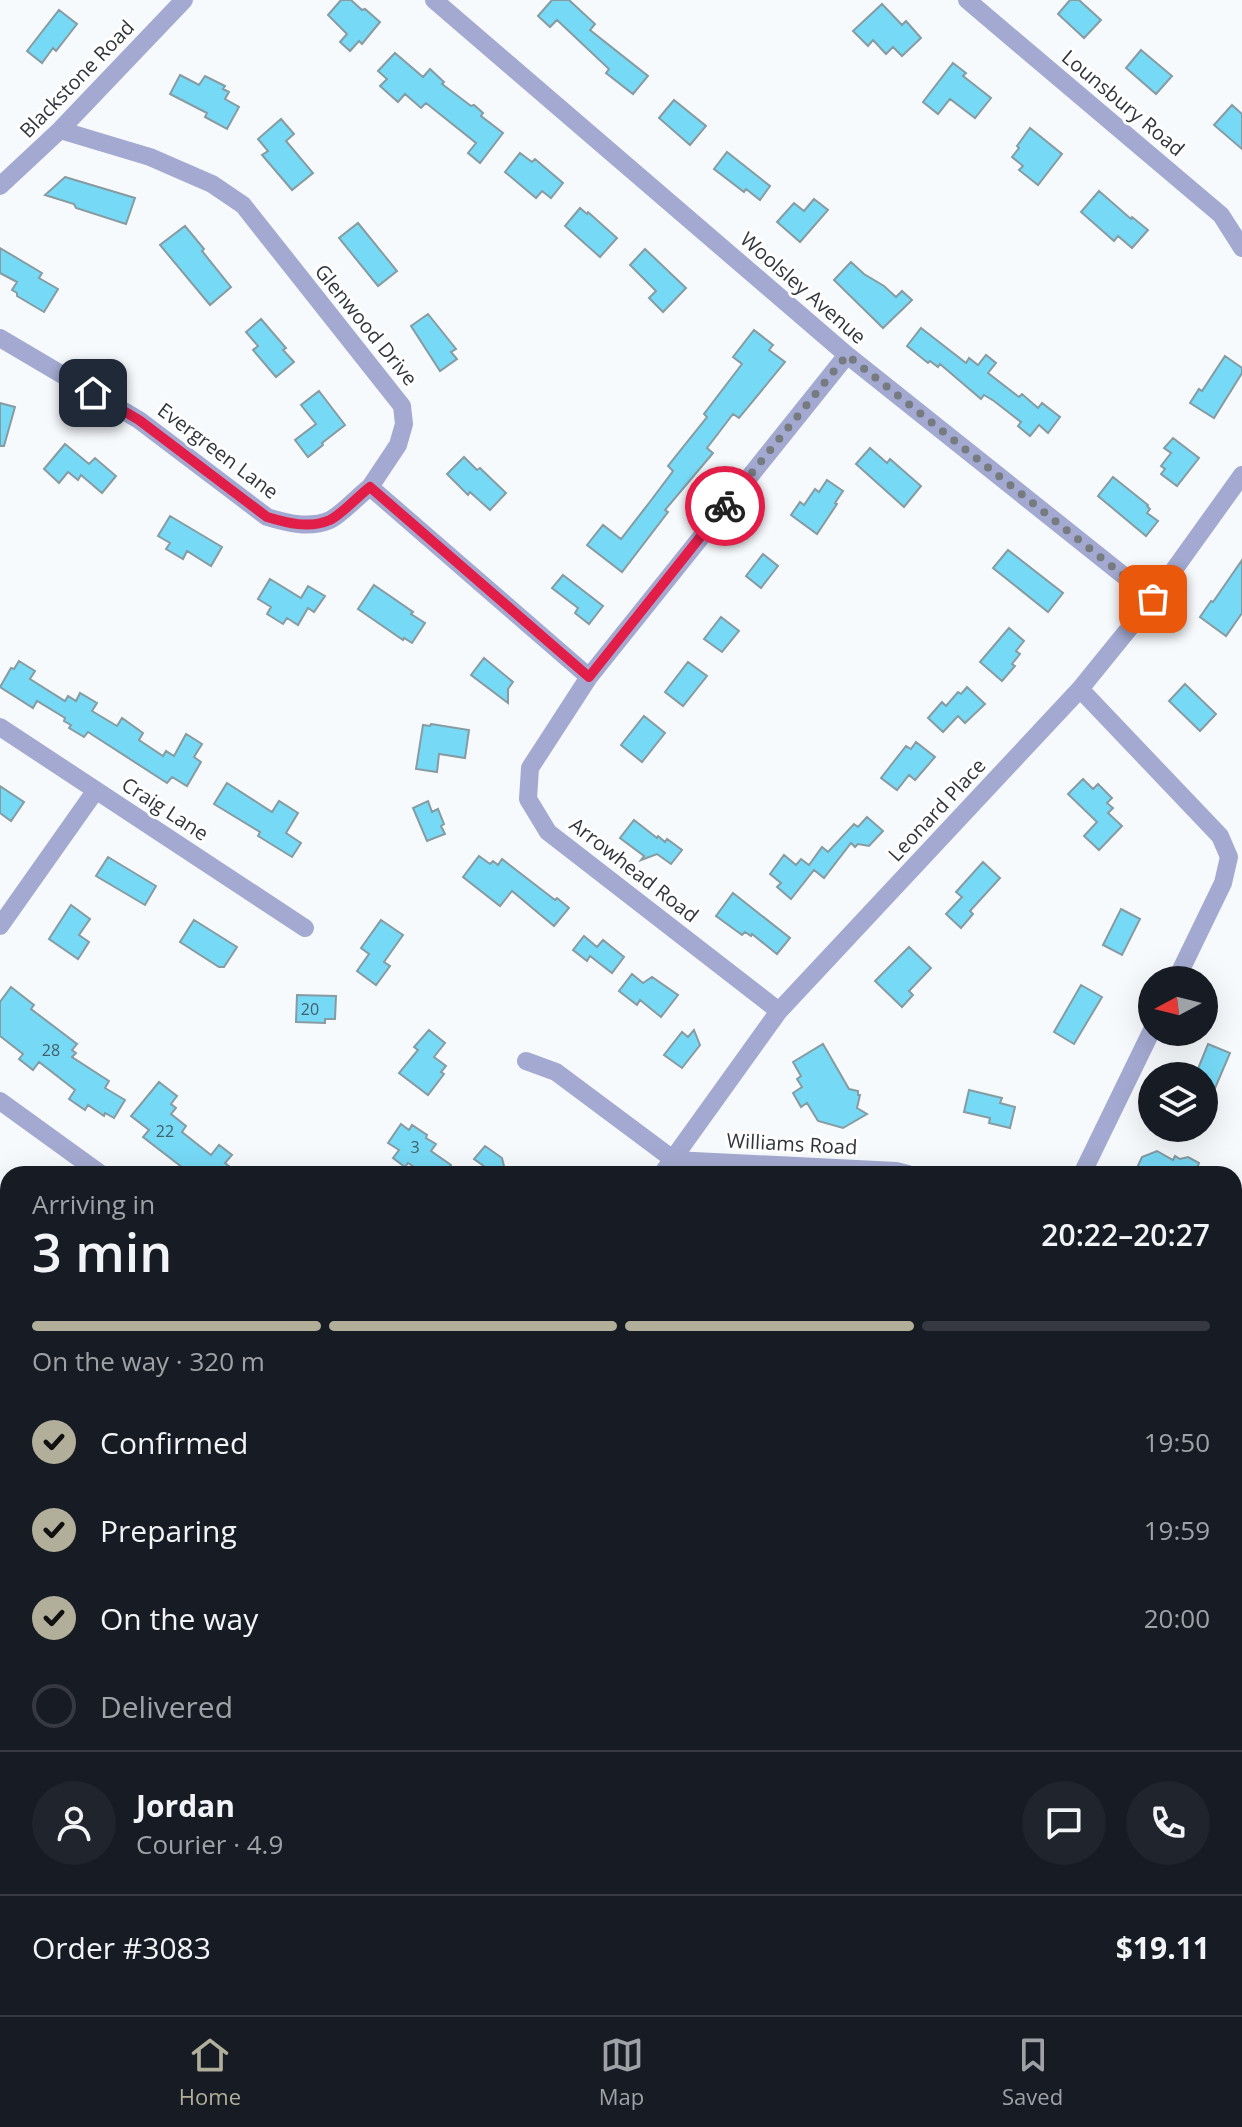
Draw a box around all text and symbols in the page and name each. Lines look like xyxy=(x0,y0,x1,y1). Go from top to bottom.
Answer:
street label: Blackstone Road xyxy=(13,14,140,144)
street label: Lounsbury Road xyxy=(1056,43,1190,162)
street label: Woolsley Avenue xyxy=(735,226,872,350)
street label: Glenwood Drive xyxy=(309,258,424,391)
pin xyxy=(59,359,127,427)
icon: home xyxy=(71,371,115,415)
street label: Evergreen Lane xyxy=(152,396,284,505)
courier xyxy=(685,466,765,546)
icon: bike xyxy=(703,484,747,528)
pin xyxy=(1119,565,1187,633)
icon: bag xyxy=(1131,577,1175,621)
street label: Leonard Place xyxy=(882,752,991,867)
street label: Craig Lane xyxy=(117,771,214,847)
street label: Arrowhead Road xyxy=(564,811,704,928)
north arrow xyxy=(1138,966,1218,1046)
map controls xyxy=(1138,966,1218,1142)
house number: 20 xyxy=(301,998,319,1020)
house number: 28 xyxy=(42,1039,60,1061)
button: layers xyxy=(1138,1062,1218,1142)
house number: 22 xyxy=(156,1120,174,1142)
street label: Williams Road xyxy=(726,1127,858,1160)
house number: 3 xyxy=(410,1136,420,1158)
text: Arriving in xyxy=(32,1186,155,1222)
text: 20:22–20:27 xyxy=(1041,1214,1210,1255)
text: 3 min xyxy=(32,1216,172,1287)
text: On the way · 320 m xyxy=(32,1343,265,1379)
icon: check xyxy=(32,1420,76,1464)
text: Confirmed xyxy=(100,1422,248,1463)
text: 19:50 xyxy=(1144,1424,1210,1460)
icon: check xyxy=(32,1508,76,1552)
text: Preparing xyxy=(100,1510,237,1551)
text: 19:59 xyxy=(1144,1512,1210,1548)
icon: check xyxy=(32,1596,76,1640)
text: On the way xyxy=(100,1598,258,1639)
text: 20:00 xyxy=(1144,1600,1210,1636)
text: Delivered xyxy=(100,1686,233,1727)
button: person xyxy=(32,1781,116,1865)
button: chat xyxy=(1022,1781,1106,1865)
button: phone xyxy=(1126,1781,1210,1865)
text: Jordan xyxy=(136,1785,235,1826)
text: Courier · 4.9 xyxy=(136,1826,283,1862)
text: Order #3083 xyxy=(32,1927,211,1968)
text: $19.11 xyxy=(1116,1927,1210,1968)
tab: Home xyxy=(179,2033,241,2111)
tab: Map xyxy=(599,2033,644,2111)
tab: Saved xyxy=(1002,2033,1063,2111)

